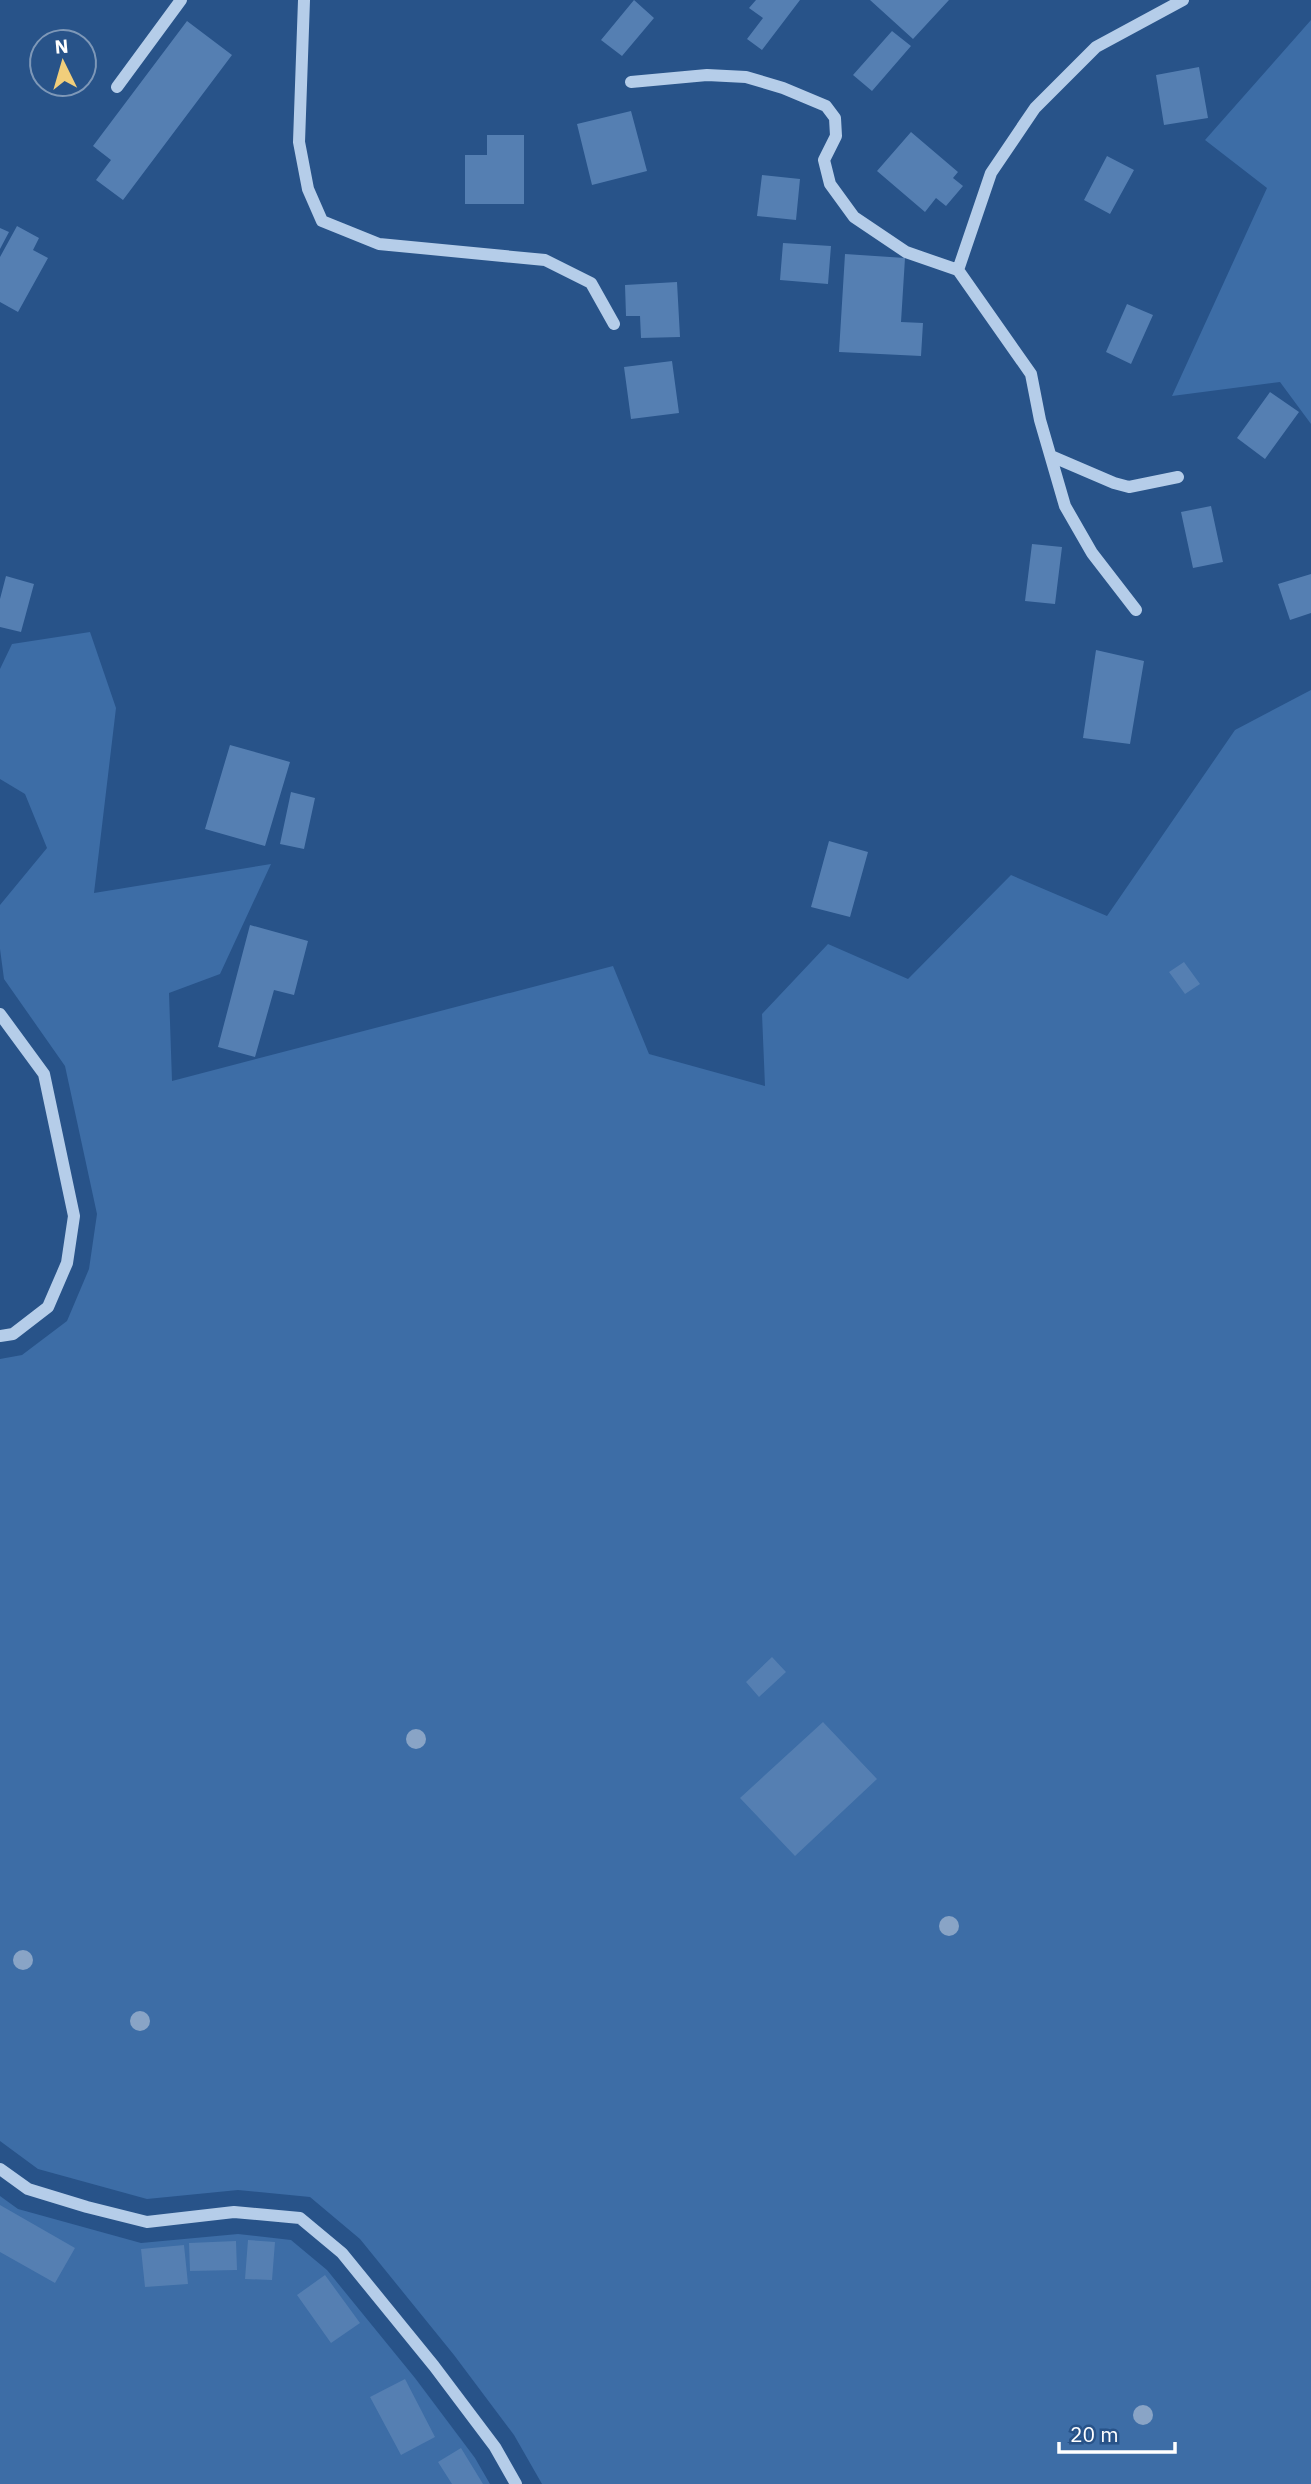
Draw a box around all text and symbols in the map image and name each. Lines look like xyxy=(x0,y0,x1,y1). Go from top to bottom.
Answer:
north arrow xyxy=(28,28,98,98)
text: N xyxy=(54,34,69,59)
scale bar xyxy=(1059,2410,1174,2454)
text: 20 m xyxy=(1070,2420,1119,2448)

